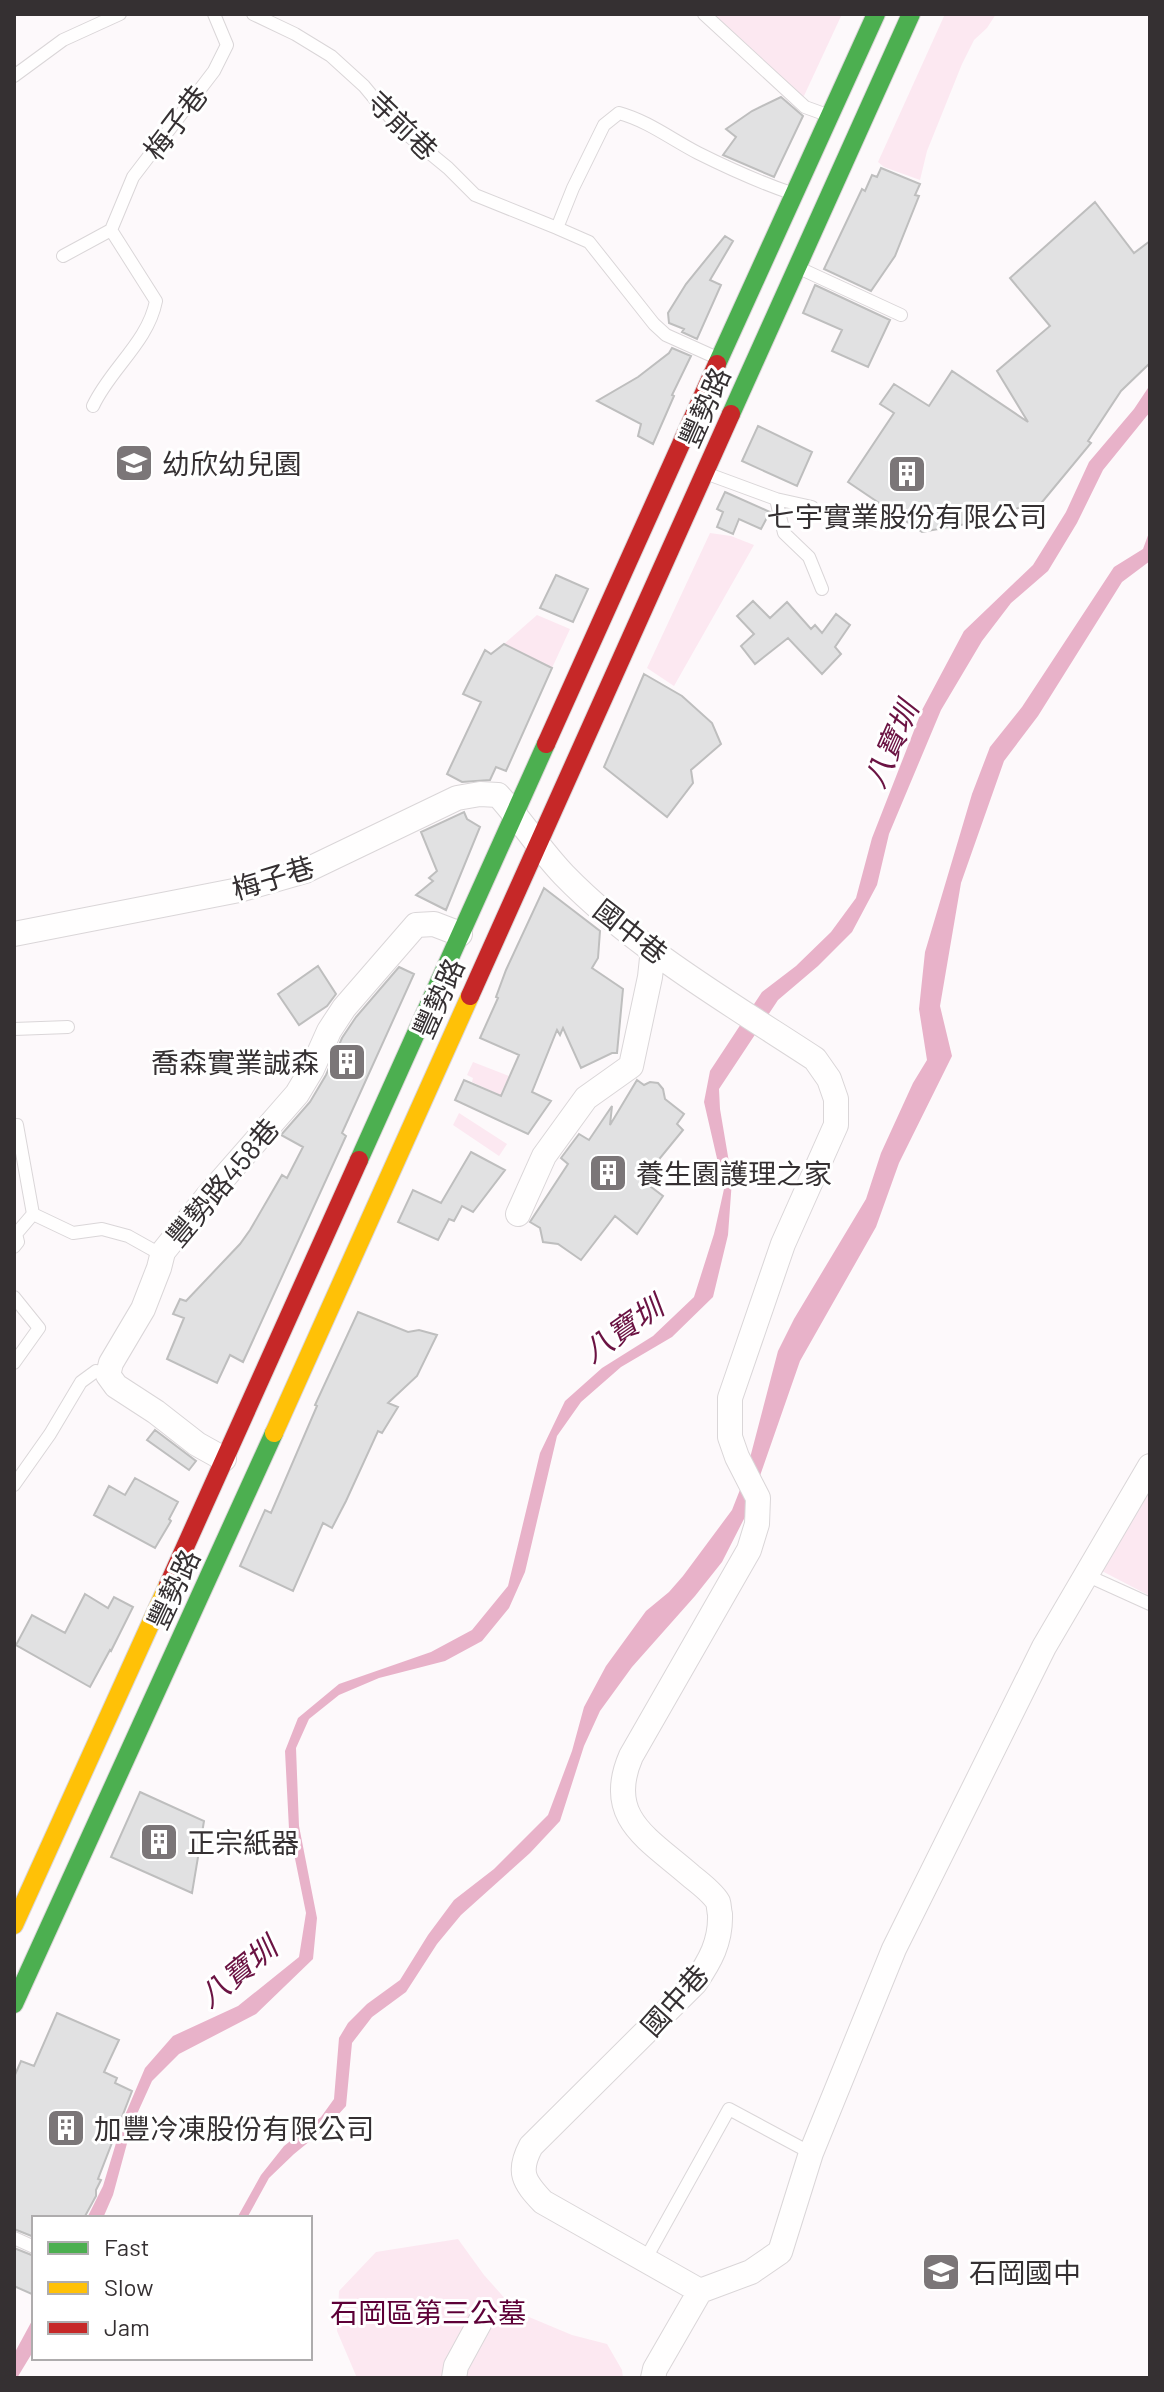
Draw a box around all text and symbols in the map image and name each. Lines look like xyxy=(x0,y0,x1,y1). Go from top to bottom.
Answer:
street label: 梅子巷 xyxy=(136,78,214,166)
street label: 寺前巷 xyxy=(361,84,445,166)
street label: 豐勢路 xyxy=(671,362,737,452)
school or university icon: 幼欣幼兒園 xyxy=(113,442,155,484)
place label: 幼欣幼兒園 xyxy=(162,446,302,480)
building icon: 七宇實業股份有限公司 xyxy=(886,453,928,495)
place label: 七宇實業股份有限公司 xyxy=(767,499,1047,533)
water label: 八寶圳 xyxy=(855,692,926,792)
street label: 梅子巷 xyxy=(228,848,318,906)
street label: 國中巷 xyxy=(587,892,675,970)
street label: 豐勢路 xyxy=(405,953,471,1043)
building icon: 喬森實業誠森 xyxy=(326,1041,368,1083)
place label: 喬森實業誠森 xyxy=(151,1045,319,1079)
street label: 豐勢路458巷 xyxy=(159,1111,285,1253)
building icon: 養生園護理之家 xyxy=(587,1152,629,1194)
place label: 養生園護理之家 xyxy=(636,1156,832,1190)
water label: 八寶圳 xyxy=(575,1285,672,1369)
street label: 豐勢路 xyxy=(140,1544,206,1634)
building icon: 正宗紙器 xyxy=(138,1821,180,1863)
place label: 正宗紙器 xyxy=(187,1825,299,1859)
water label: 八寶圳 xyxy=(191,1926,286,2013)
street label: 國中巷 xyxy=(633,1957,715,2043)
building icon: 加豐冷凍股份有限公司 xyxy=(45,2107,87,2149)
place label: 加豐冷凍股份有限公司 xyxy=(94,2111,374,2145)
legend xyxy=(32,2216,312,2360)
text: Fast xyxy=(104,2232,149,2261)
school or university icon: 石岡國中 xyxy=(920,2251,962,2293)
place label: 石岡國中 xyxy=(969,2255,1081,2289)
text: Slow xyxy=(104,2272,153,2301)
park label: 石岡區第三公墓 xyxy=(330,2295,526,2329)
text: Jam xyxy=(104,2312,150,2341)

